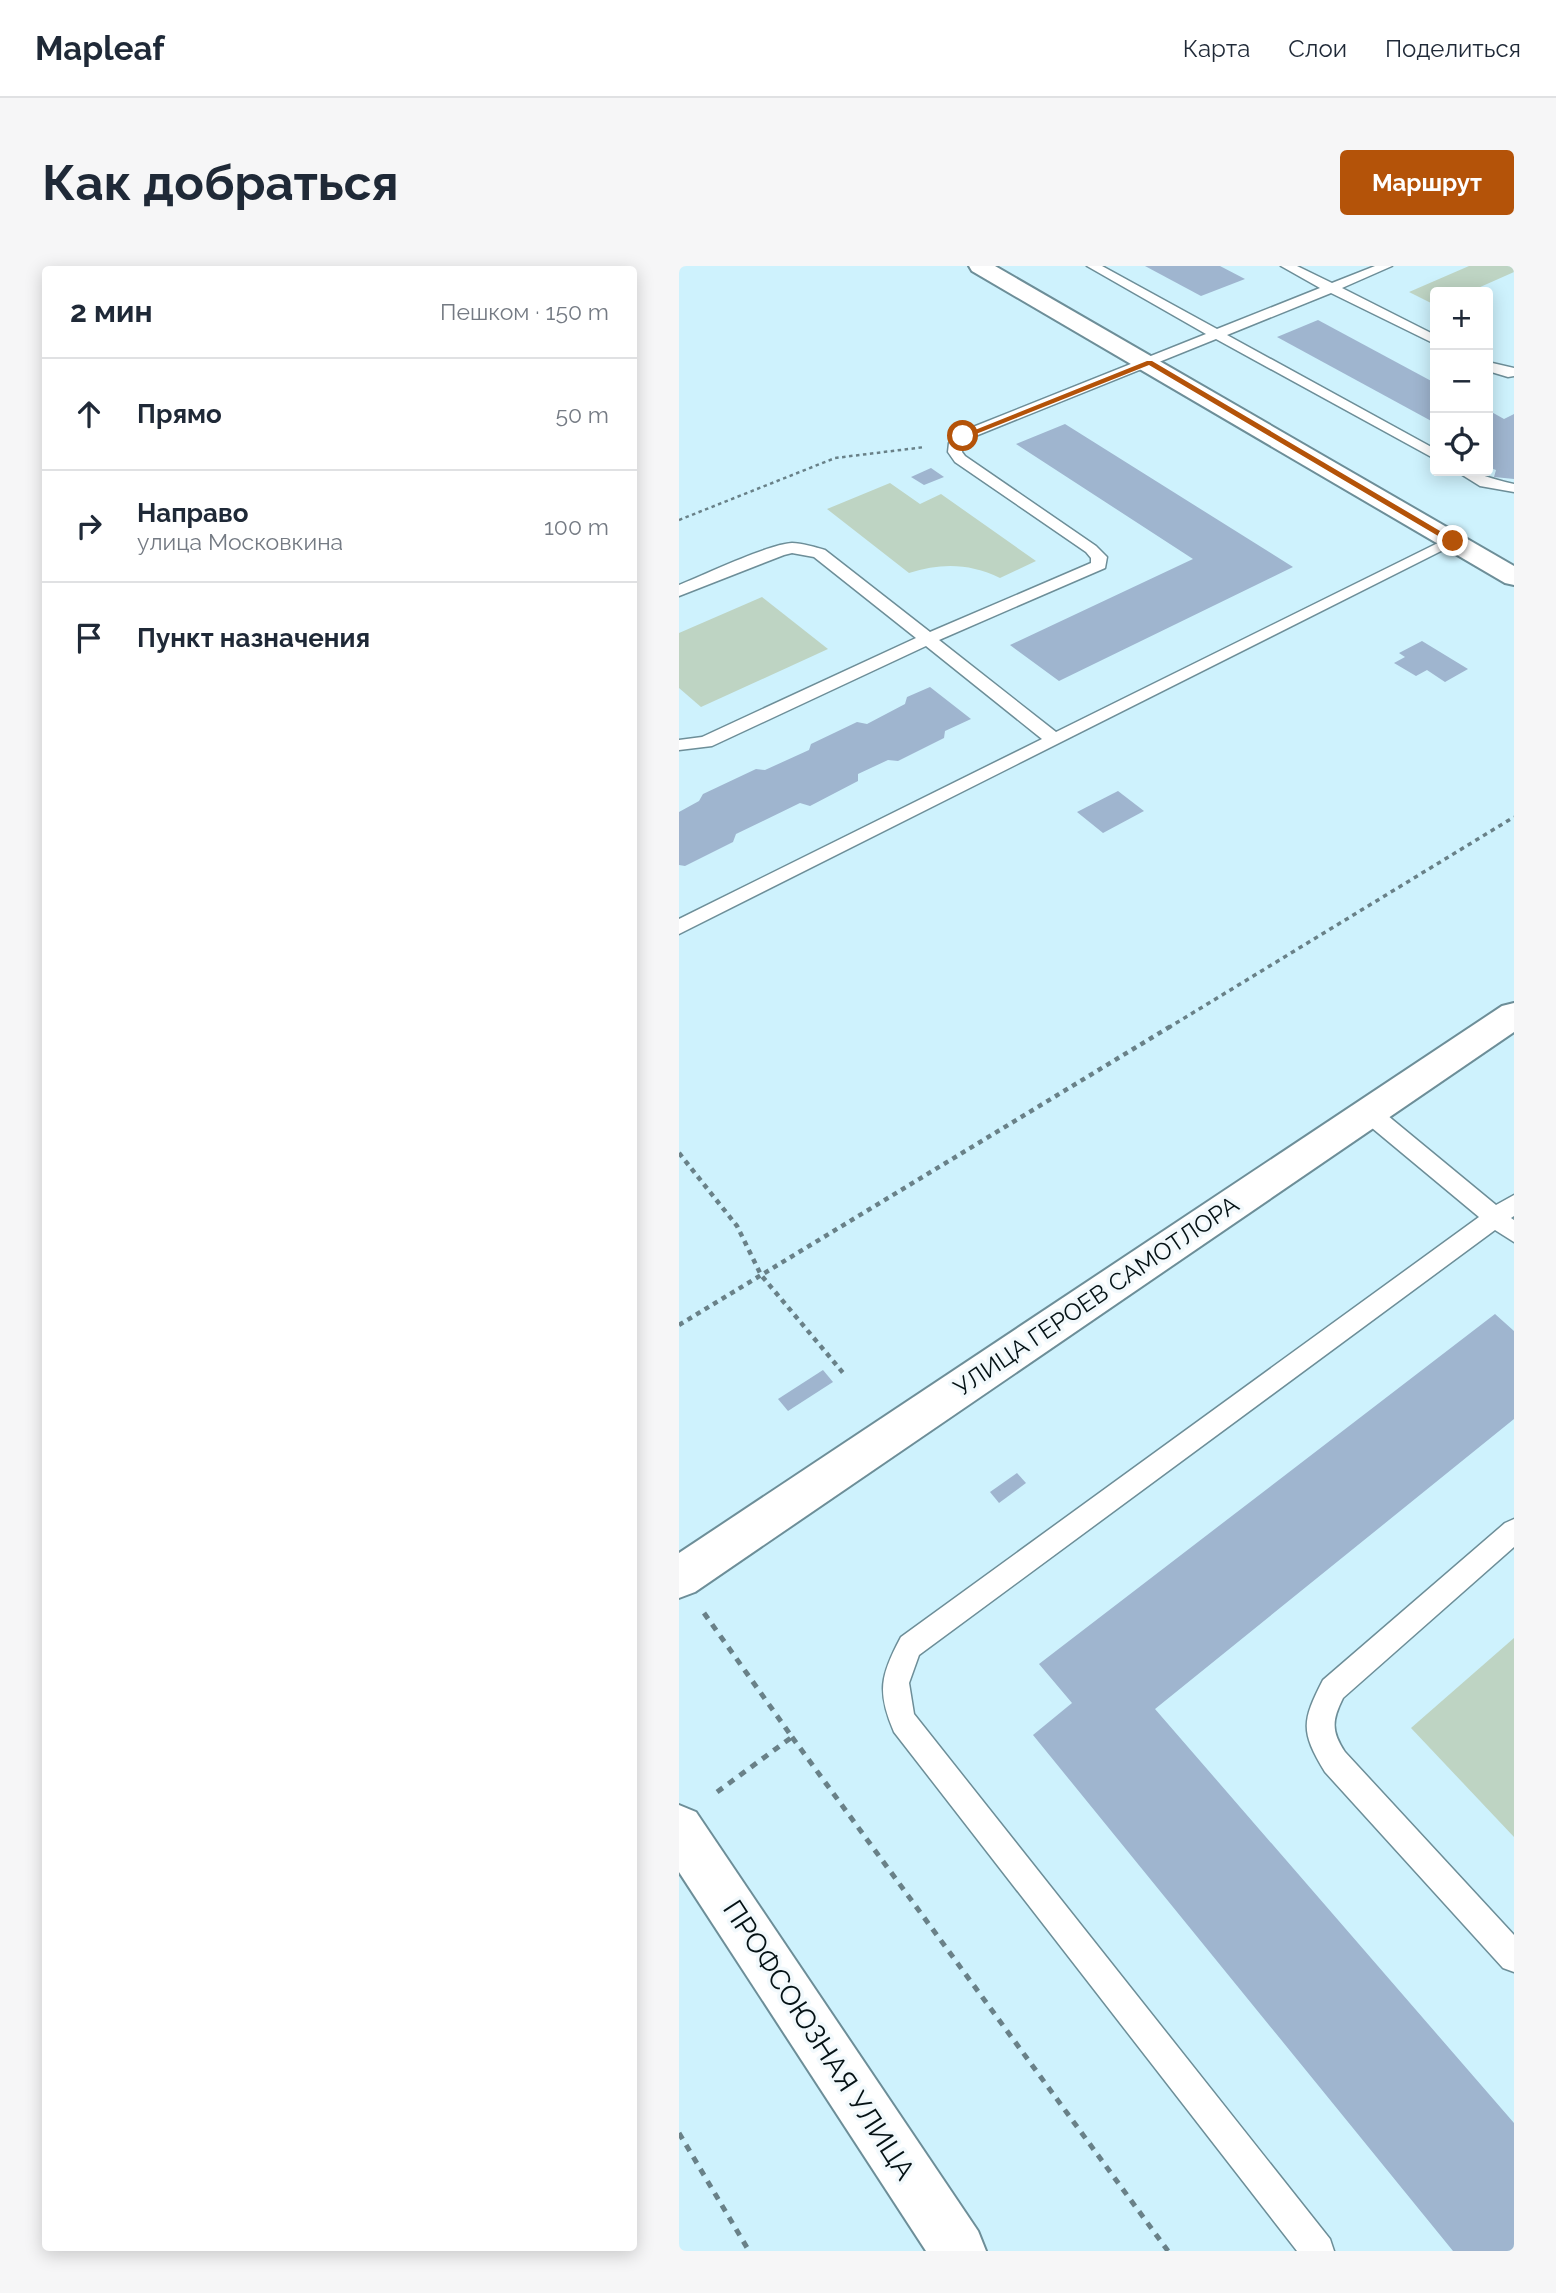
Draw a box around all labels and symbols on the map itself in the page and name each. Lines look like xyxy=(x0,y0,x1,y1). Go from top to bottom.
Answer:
route start xyxy=(947,420,978,451)
route end xyxy=(1437,525,1468,556)
street label: УЛИЦА ГЕРОЕВ САМОТЛОРА xyxy=(948,1190,1244,1402)
street label: ПРОФСОЮЗНАЯ УЛИЦА xyxy=(716,1894,922,2186)

